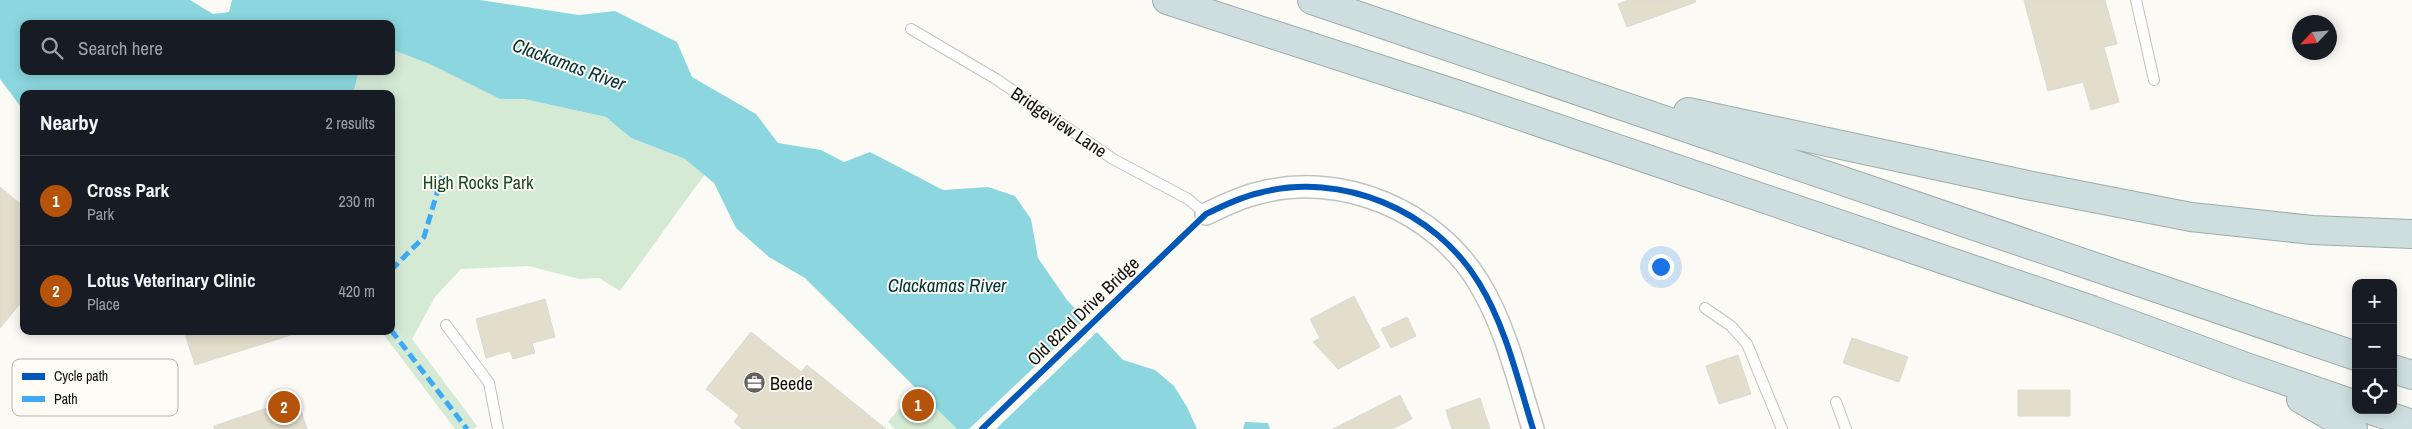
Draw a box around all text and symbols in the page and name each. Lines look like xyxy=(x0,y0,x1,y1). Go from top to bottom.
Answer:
north arrow xyxy=(2292,15,2337,60)
search box xyxy=(20,20,395,75)
water label: Clackamas River xyxy=(509,32,630,97)
icon: search xyxy=(38,34,66,62)
text: Search here xyxy=(78,35,163,61)
street label: Bridgeview Lane xyxy=(1006,81,1112,163)
text: Nearby xyxy=(40,108,98,137)
text: 2 results xyxy=(325,112,375,134)
park label: High Rocks Park xyxy=(423,170,534,195)
text: Cross Park xyxy=(87,177,169,203)
text: 1 xyxy=(52,190,60,212)
text: 230 m xyxy=(339,190,375,212)
text: Park xyxy=(87,203,114,225)
street label: Old 82nd Drive Bridge xyxy=(1021,251,1145,371)
your location xyxy=(1648,254,1674,280)
text: Lotus Veterinary Clinic xyxy=(87,267,256,293)
water label: Clackamas River xyxy=(888,272,1007,298)
map controls xyxy=(2352,279,2397,414)
button: + xyxy=(2352,279,2397,324)
text: 2 xyxy=(52,280,60,302)
text: 420 m xyxy=(339,280,375,302)
text: Place xyxy=(87,293,120,315)
button: − xyxy=(2352,324,2397,369)
legend xyxy=(12,359,178,416)
text: Cycle path xyxy=(54,367,108,385)
button: locate xyxy=(2352,369,2397,414)
office icon: Beede xyxy=(742,371,766,395)
place label: Beede xyxy=(770,371,813,396)
pin: 1 xyxy=(902,386,934,424)
pin: 2 xyxy=(268,388,300,426)
text: Path xyxy=(54,390,78,408)

